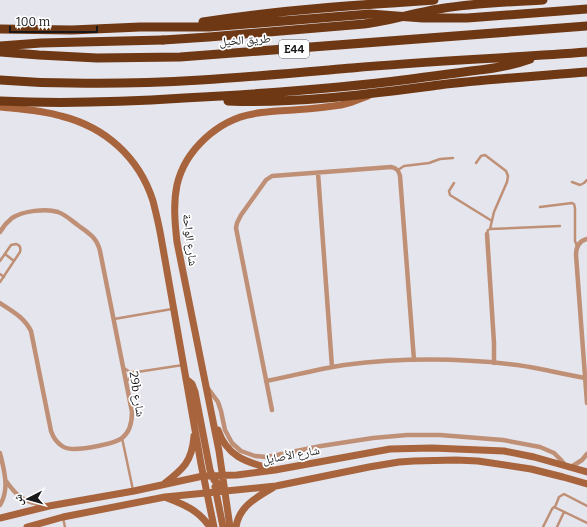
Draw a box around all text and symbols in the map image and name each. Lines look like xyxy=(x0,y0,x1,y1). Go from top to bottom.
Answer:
scale bar xyxy=(10,8,97,34)
text: 100 m xyxy=(16,15,51,29)
street label: طريق الخيل xyxy=(219,31,271,49)
road number: E44 xyxy=(279,40,309,58)
street label: شارع الواحة xyxy=(179,213,200,267)
street label: 29b شارع xyxy=(126,370,148,418)
street label: شارع الأصايل xyxy=(261,443,321,468)
north arrow xyxy=(8,479,48,519)
text: ش xyxy=(11,493,27,506)

